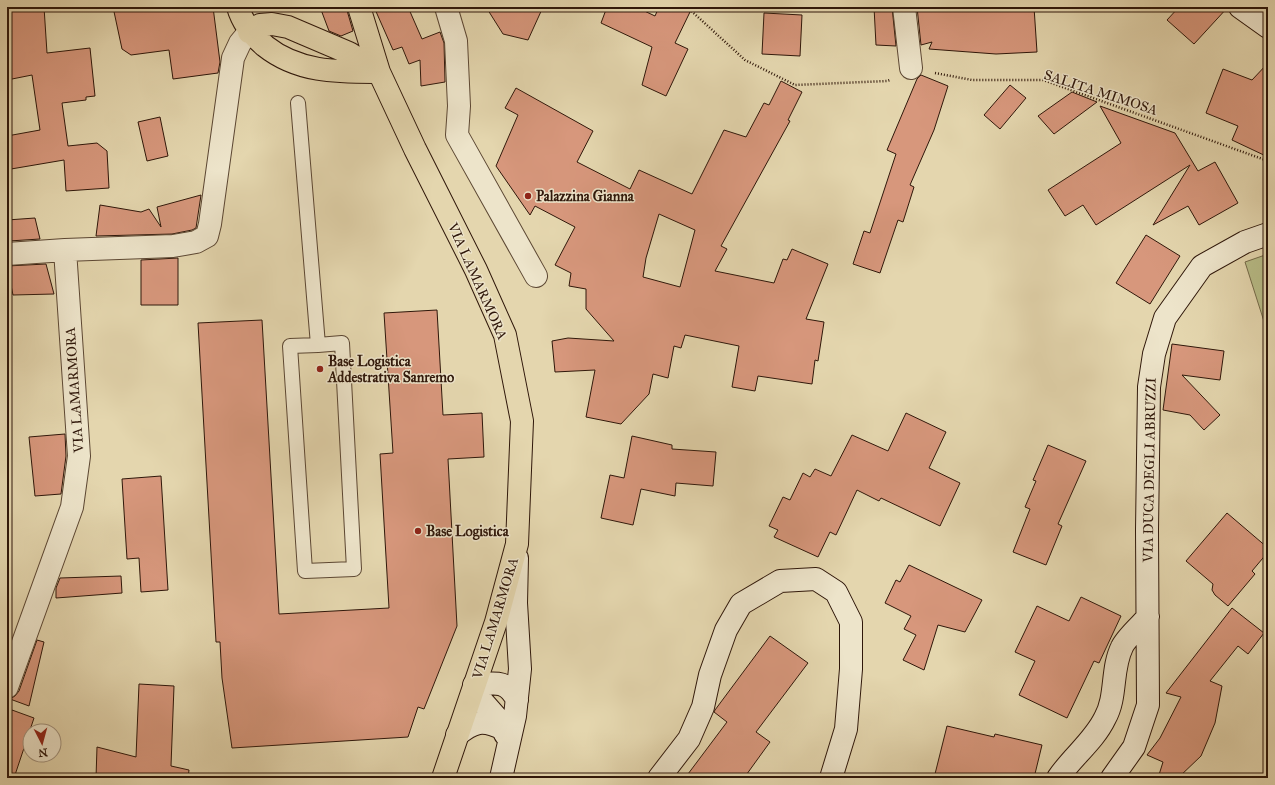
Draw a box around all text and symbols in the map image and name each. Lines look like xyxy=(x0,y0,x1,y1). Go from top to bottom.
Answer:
street label: SALITA MIMOSA xyxy=(1042,66,1160,119)
place label: Palazzina Gianna xyxy=(536,188,635,205)
marker: Palazzina Gianna xyxy=(523,191,533,201)
street label: VIA LAMARMORA xyxy=(444,219,511,343)
street label: VIA LAMARMORA xyxy=(62,326,87,454)
place label: Base Logistica Addestrativa Sanremo xyxy=(327,353,454,386)
marker: Base Logistica Addestrativa Sanremo xyxy=(315,364,325,374)
street label: VIA DUCA DEGLI ABRUZZI xyxy=(1139,377,1160,564)
place label: Base Logistica xyxy=(426,523,510,541)
marker: Base Logistica xyxy=(413,526,423,536)
street label: VIA LAMARMORA xyxy=(469,555,522,682)
north arrow xyxy=(22,723,62,763)
text: N xyxy=(37,745,48,759)

